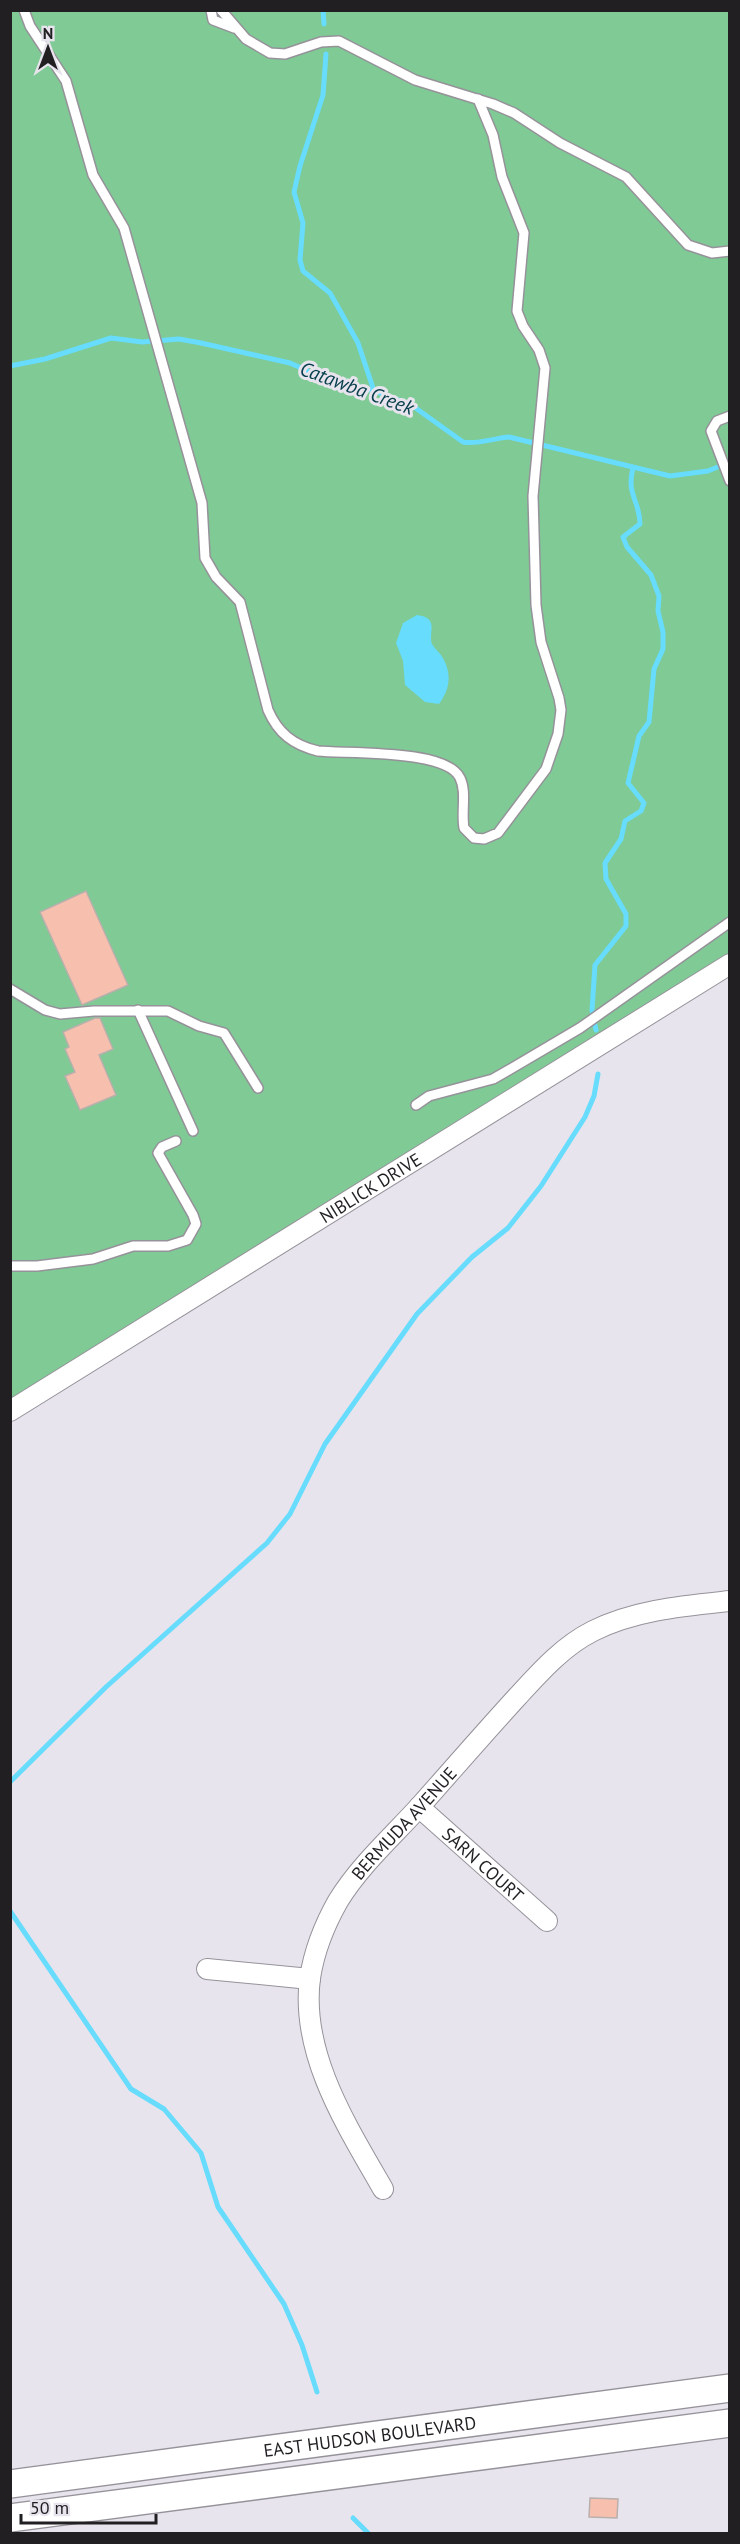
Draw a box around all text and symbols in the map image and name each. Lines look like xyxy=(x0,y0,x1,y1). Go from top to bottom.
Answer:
north arrow xyxy=(18,18,78,78)
text: N xyxy=(43,23,53,43)
water label: Catawba Creek xyxy=(296,355,418,421)
street label: NIBLICK DRIVE xyxy=(315,1147,425,1228)
street label: BERMUDA AVENUE xyxy=(346,1762,461,1884)
street label: SARN COURT xyxy=(438,1822,529,1906)
street label: EAST HUDSON BOULEVARD xyxy=(262,2410,478,2462)
scale bar xyxy=(21,2487,156,2525)
text: 50 m xyxy=(30,2496,69,2519)

